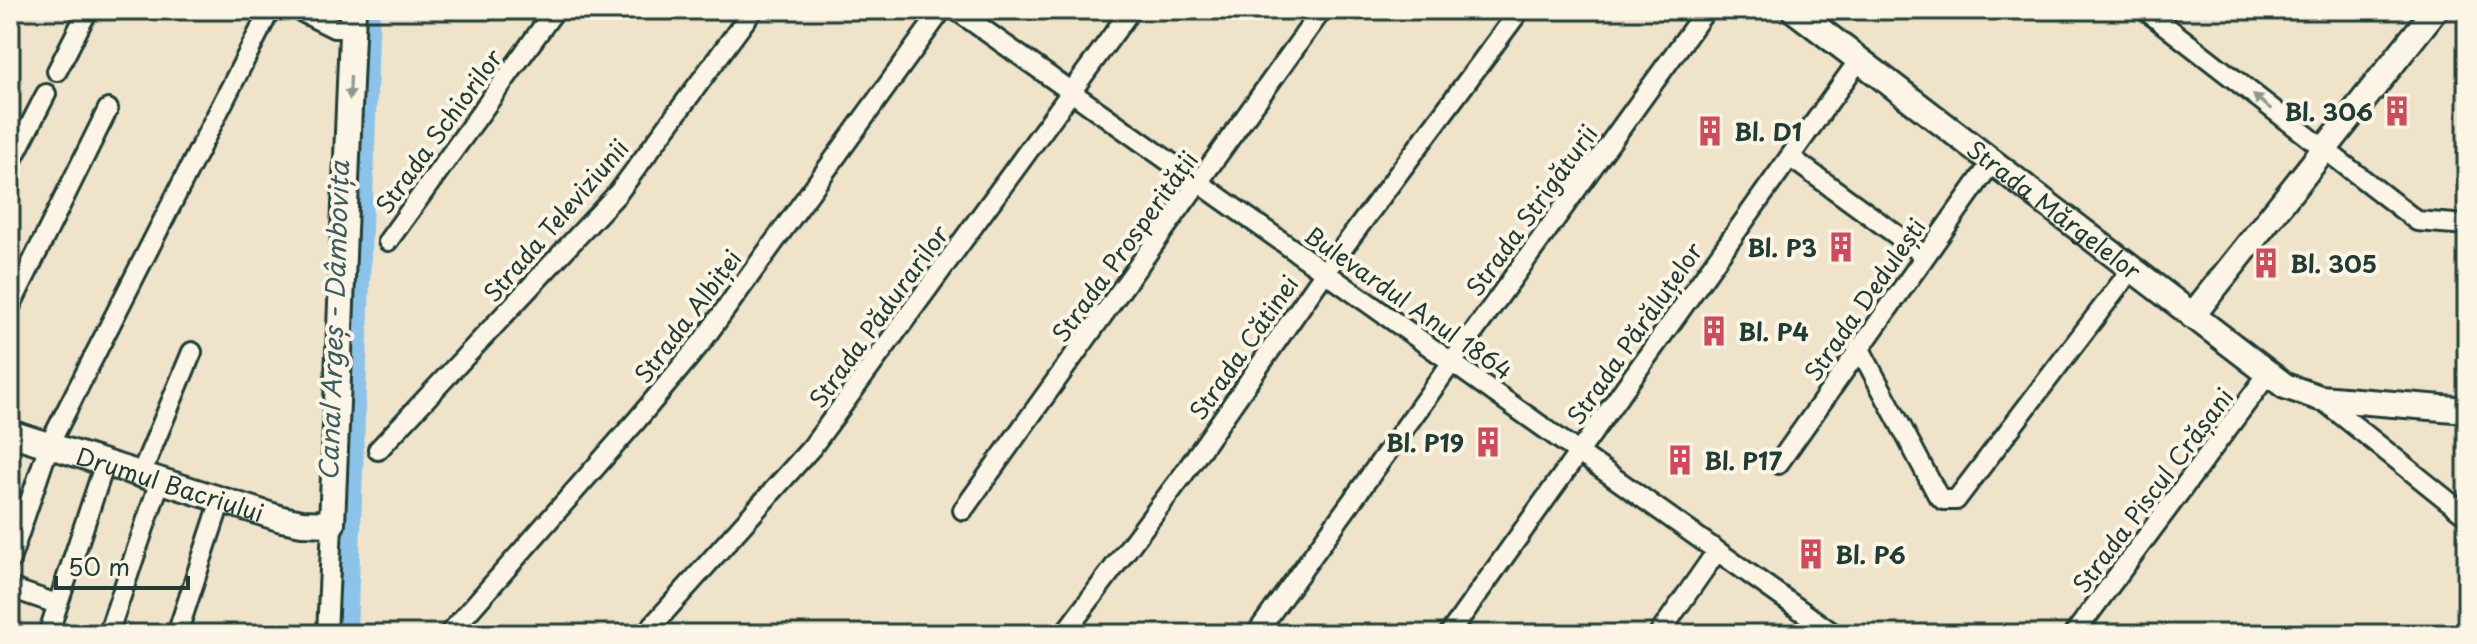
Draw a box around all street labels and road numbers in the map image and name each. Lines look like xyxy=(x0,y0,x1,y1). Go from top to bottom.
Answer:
street label: Strada Schiorilor xyxy=(366,40,511,221)
street label: Strada Strigăturii xyxy=(1456,117,1606,303)
street label: Strada Televiziunii xyxy=(474,130,636,310)
street label: Strada Mărgelelor xyxy=(1960,131,2150,288)
street label: Strada Prosperității xyxy=(1042,143,1206,349)
street label: Strada Dedulești xyxy=(1794,210,1934,388)
street label: Bulevardul Anul 1864 xyxy=(1297,216,1521,388)
street label: Strada Pădurarilor xyxy=(799,217,957,415)
street label: Strada Părăluțelor xyxy=(1557,234,1711,432)
street label: Strada Albiței xyxy=(625,242,749,390)
street label: Strada Cătinei xyxy=(1180,267,1306,427)
street label: Strada Piscul Crășani xyxy=(2063,380,2241,600)
street label: Drumul Bacriului xyxy=(72,437,269,530)

